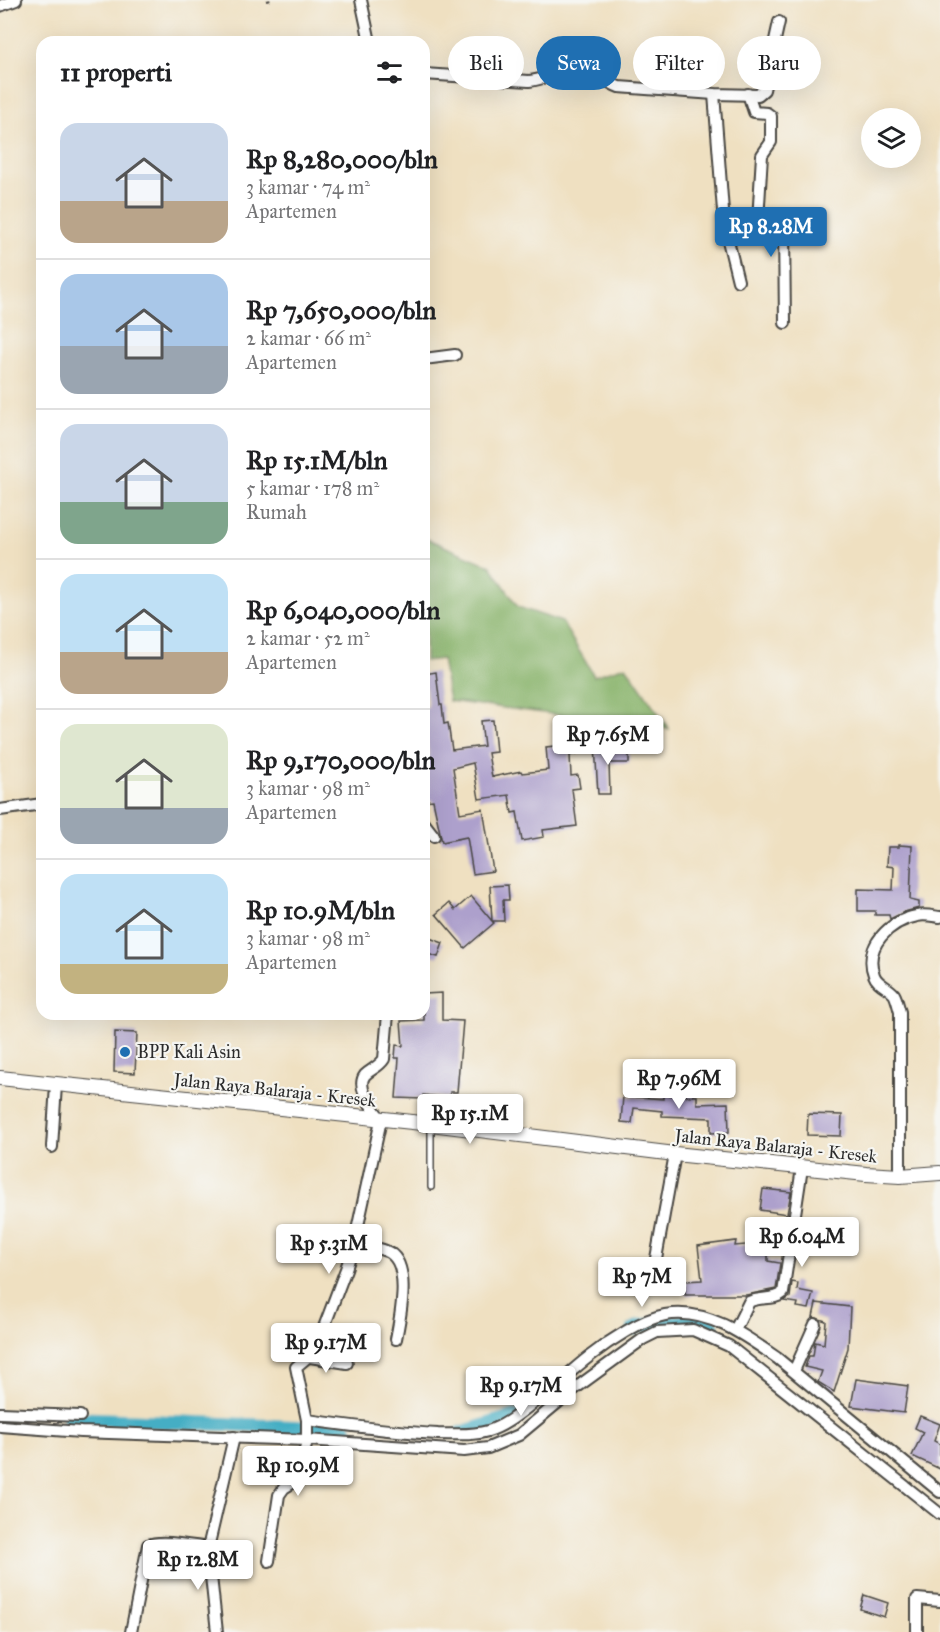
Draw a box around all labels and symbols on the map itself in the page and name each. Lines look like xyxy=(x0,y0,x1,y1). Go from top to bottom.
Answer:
pin: Rp 8.28M xyxy=(709,207,833,258)
pin: Rp 7.65M xyxy=(546,715,670,766)
place label: BPP Kali Asin xyxy=(137,1041,241,1063)
marker: BPP Kali Asin xyxy=(118,1045,132,1059)
pin: Rp 7.96M xyxy=(617,1059,741,1110)
street label: Jalan Raya Balaraja - Kresek xyxy=(171,1068,378,1113)
pin: Rp 15.1M xyxy=(408,1094,532,1145)
street label: Jalan Raya Balaraja - Kresek xyxy=(672,1124,879,1169)
pin: Rp 6.04M xyxy=(740,1217,864,1268)
pin: Rp 5.31M xyxy=(267,1224,391,1275)
pin: Rp 7M xyxy=(600,1257,684,1308)
pin: Rp 9.17M xyxy=(264,1323,388,1374)
pin: Rp 9.17M xyxy=(459,1366,583,1417)
pin: Rp 10.9M xyxy=(236,1446,360,1497)
pin: Rp 12.8M xyxy=(136,1540,260,1591)

